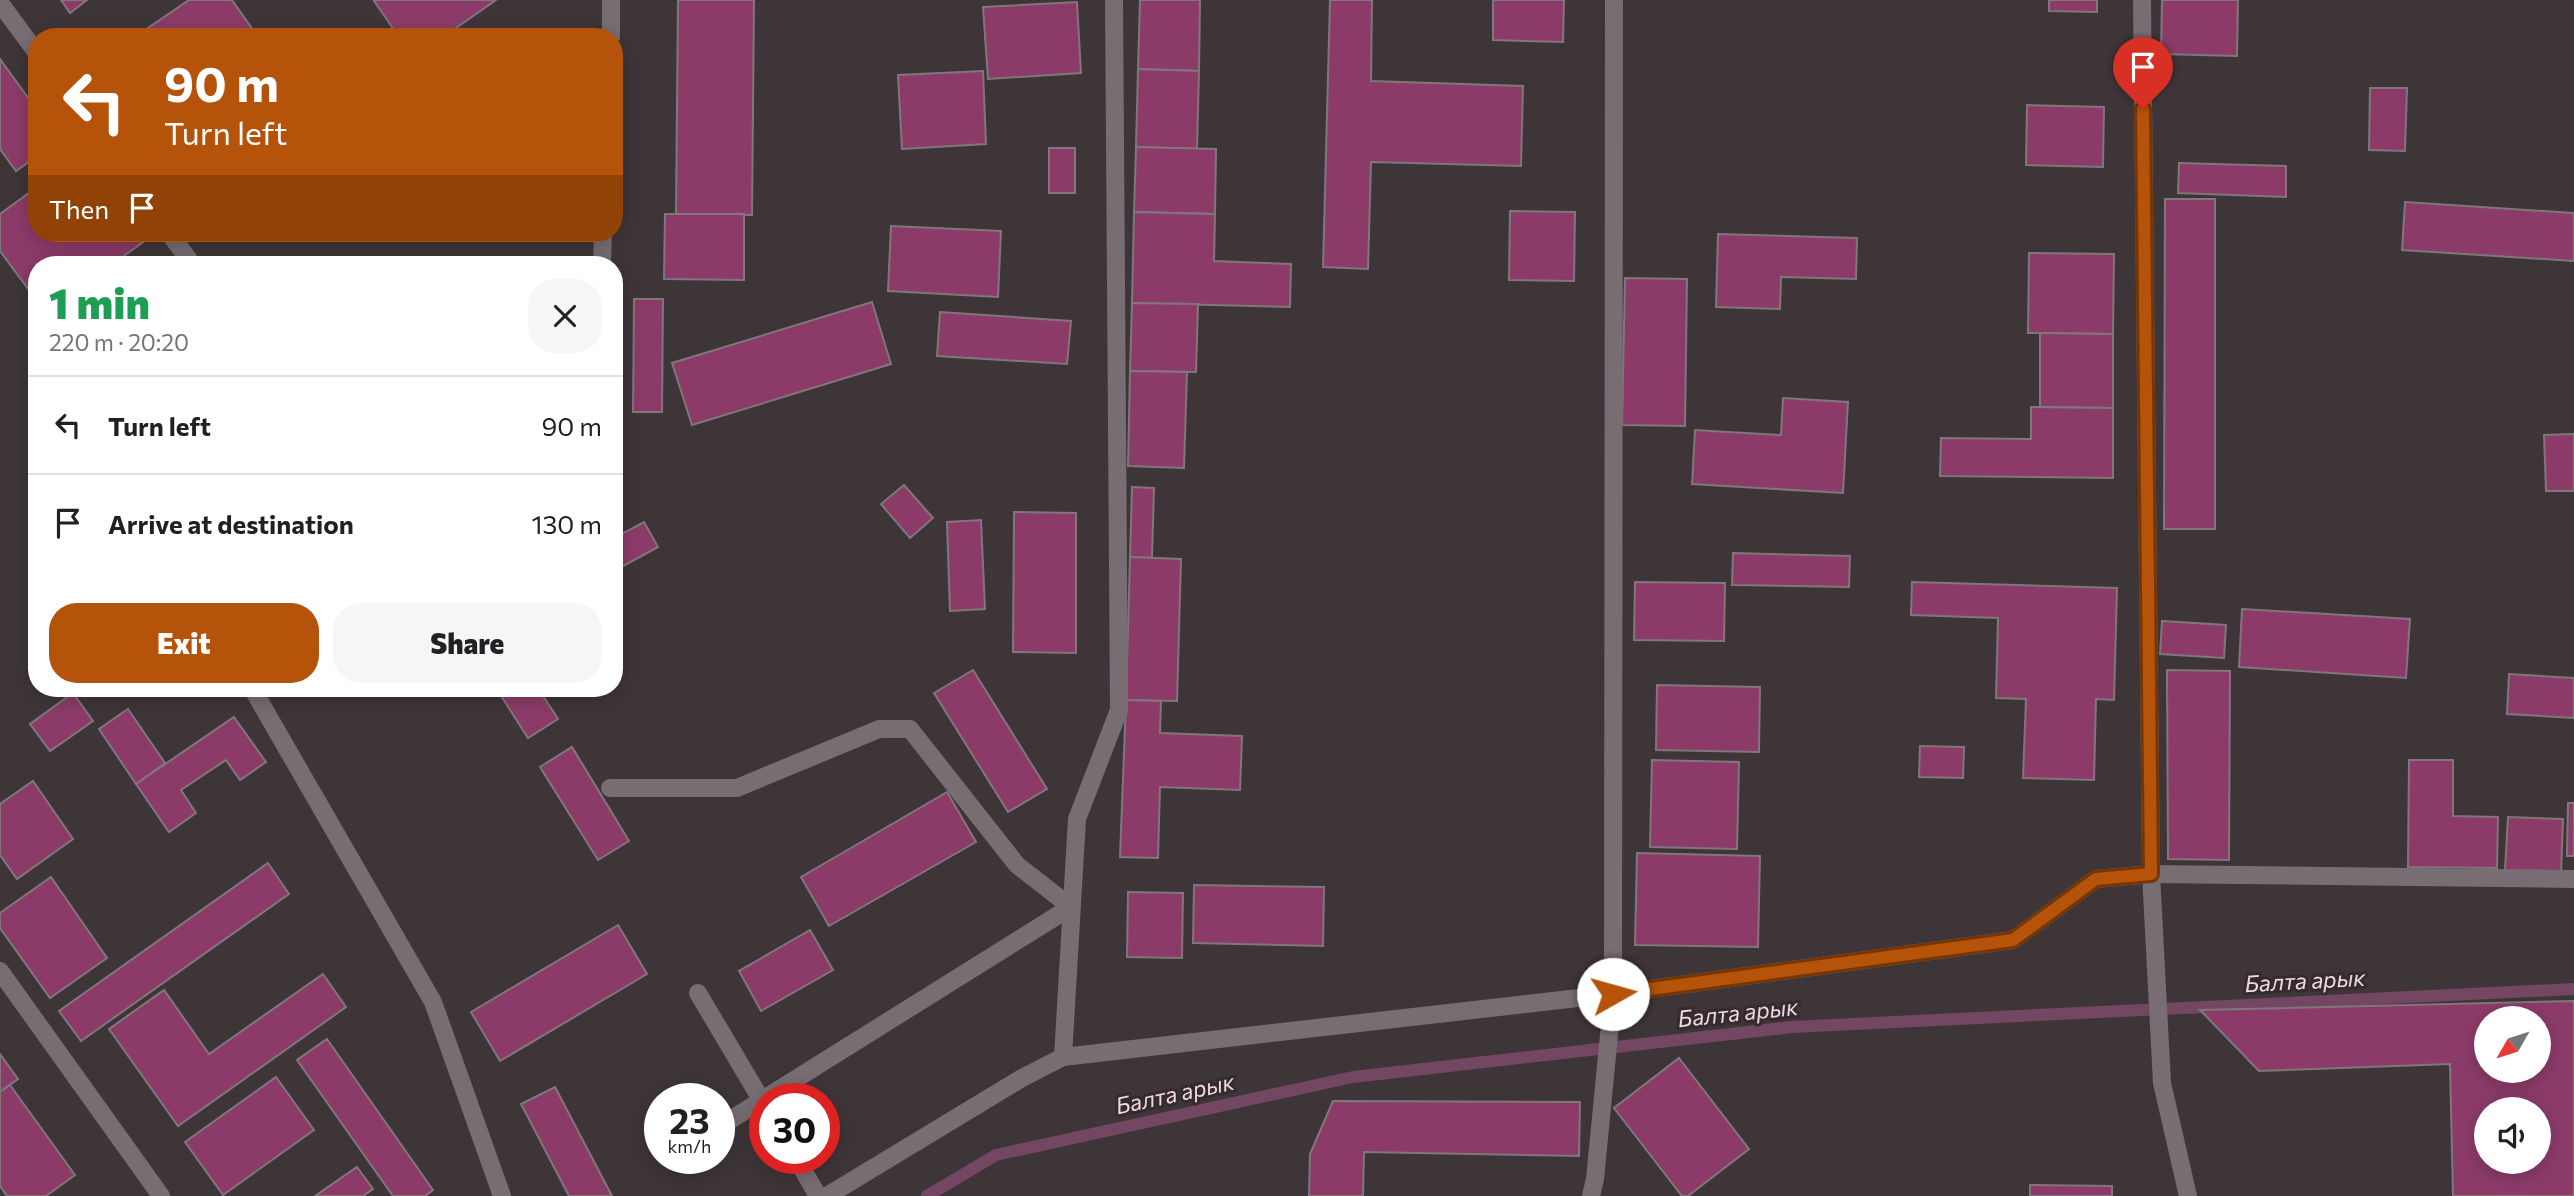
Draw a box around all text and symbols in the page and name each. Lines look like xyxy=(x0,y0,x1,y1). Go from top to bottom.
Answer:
pin xyxy=(2113,37,2173,109)
icon: arrive xyxy=(2124,48,2162,86)
text: 90 m xyxy=(164,52,279,112)
icon: left xyxy=(49,56,140,147)
text: Turn left xyxy=(164,112,288,152)
icon: arrive xyxy=(123,189,161,227)
text: Then xyxy=(49,193,109,224)
text: 1 min xyxy=(49,276,150,328)
button: close xyxy=(528,279,602,353)
text: 220 m · 20:20 xyxy=(49,328,189,356)
icon: left xyxy=(49,406,87,444)
text: Turn left xyxy=(108,410,211,441)
text: 90 m xyxy=(542,410,602,441)
icon: arrive xyxy=(49,504,87,542)
text: Arrive at destination xyxy=(108,508,354,539)
text: 130 m xyxy=(531,508,602,539)
button: Exit xyxy=(49,603,319,683)
button: Share xyxy=(333,603,602,683)
position arrow xyxy=(1576,957,1650,1031)
water label: Балта арык xyxy=(2244,963,2367,997)
water label: Балта арык xyxy=(1676,992,1800,1032)
north arrow xyxy=(2474,1006,2552,1083)
map controls xyxy=(2474,1006,2551,1174)
water label: Балта арык xyxy=(1113,1067,1238,1119)
speed limit sign: 30 xyxy=(749,1083,840,1174)
button: sound xyxy=(2474,1097,2551,1174)
text: 23 xyxy=(669,1098,710,1141)
text: km/h xyxy=(668,1135,711,1157)

